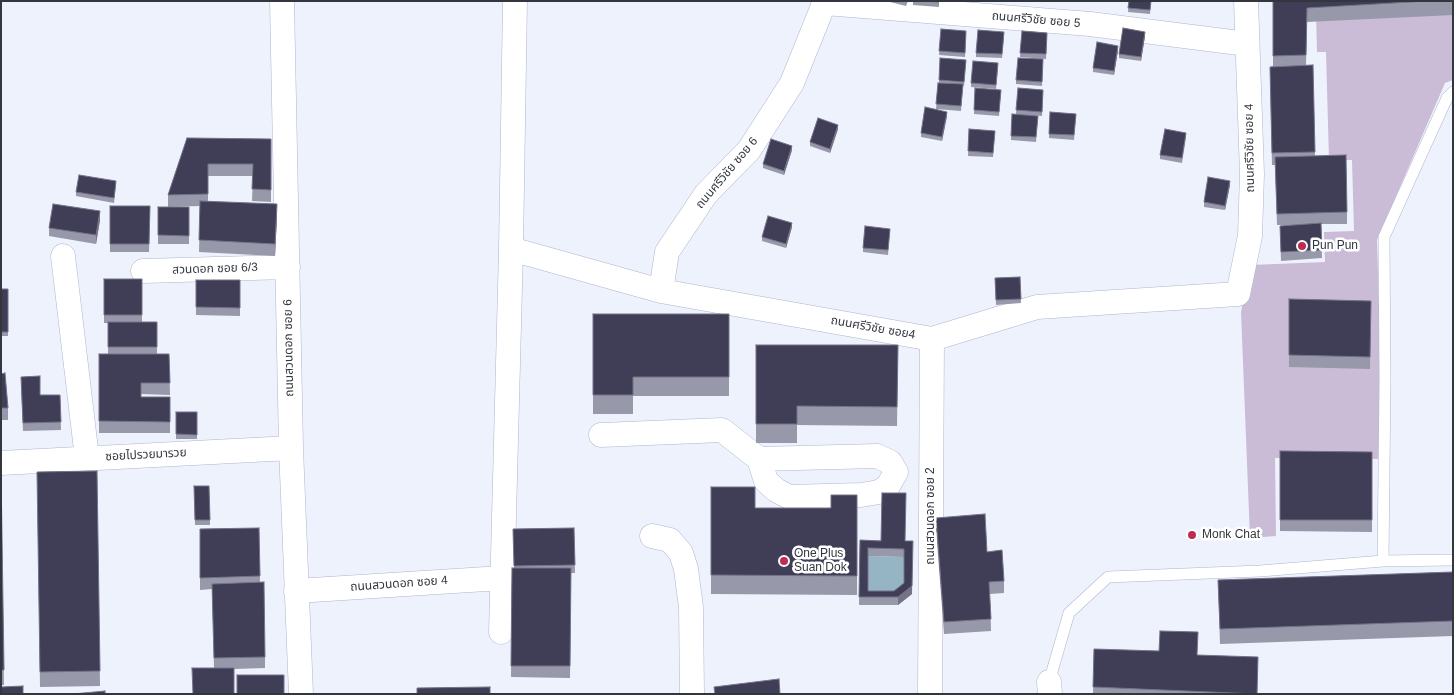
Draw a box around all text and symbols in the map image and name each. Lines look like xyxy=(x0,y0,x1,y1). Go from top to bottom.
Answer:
street label: ถนนศรีวิชัย ซอย 5 xyxy=(991,9,1081,31)
street label: ถนนศรีวิชัย ซอย 4 xyxy=(1242,103,1258,193)
street label: ถนนศรีวิชัย ซอย 6 xyxy=(693,134,761,212)
place label: Pun Pun xyxy=(1312,239,1358,253)
marker: Pun Pun xyxy=(1296,240,1308,252)
street label: สวนดอก ซอย 6/3 xyxy=(172,260,258,278)
street label: ถนนสวนดอก ซอย 6 xyxy=(281,299,297,397)
street label: ถนนศรีวิชัย ซอย4 xyxy=(830,313,916,343)
street label: ซอยไปรวยมารวย xyxy=(105,446,187,464)
street label: ถนนสวนดอก ซอย 2 xyxy=(924,467,938,565)
place label: Monk Chat xyxy=(1202,528,1260,542)
marker: Monk Chat xyxy=(1186,529,1198,541)
place label: One Plus Suan Dok xyxy=(794,547,847,575)
marker: One Plus Suan Dok xyxy=(778,555,790,567)
street label: ถนนสวนดอก ซอย 4 xyxy=(350,573,448,595)

